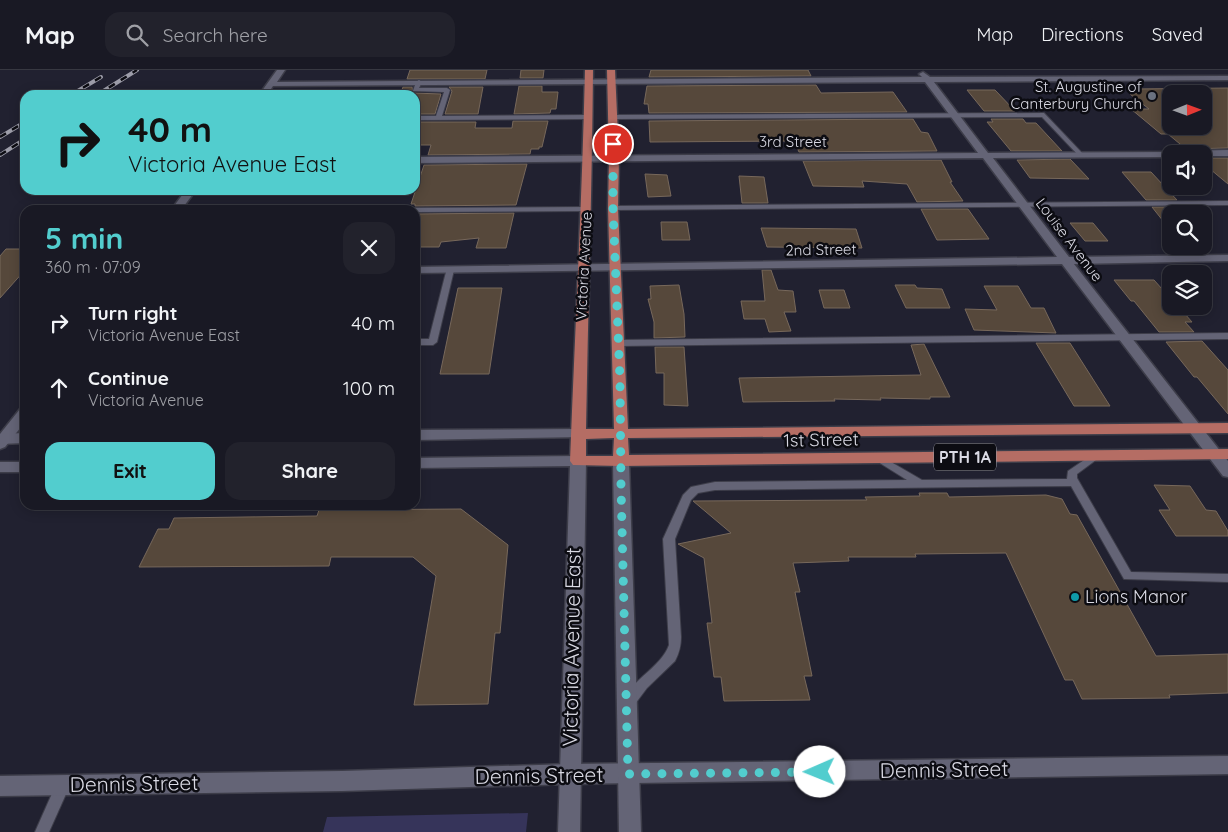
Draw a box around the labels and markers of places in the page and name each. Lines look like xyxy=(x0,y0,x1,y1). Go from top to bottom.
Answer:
place label: St. Augustine of Canterbury Church xyxy=(1011,77,1143,113)
marker: St. Augustine of Canterbury Church xyxy=(1146,90,1158,102)
pin xyxy=(592,123,634,165)
place label: Lions Manor xyxy=(1085,585,1187,608)
marker: Lions Manor xyxy=(1069,591,1081,603)

